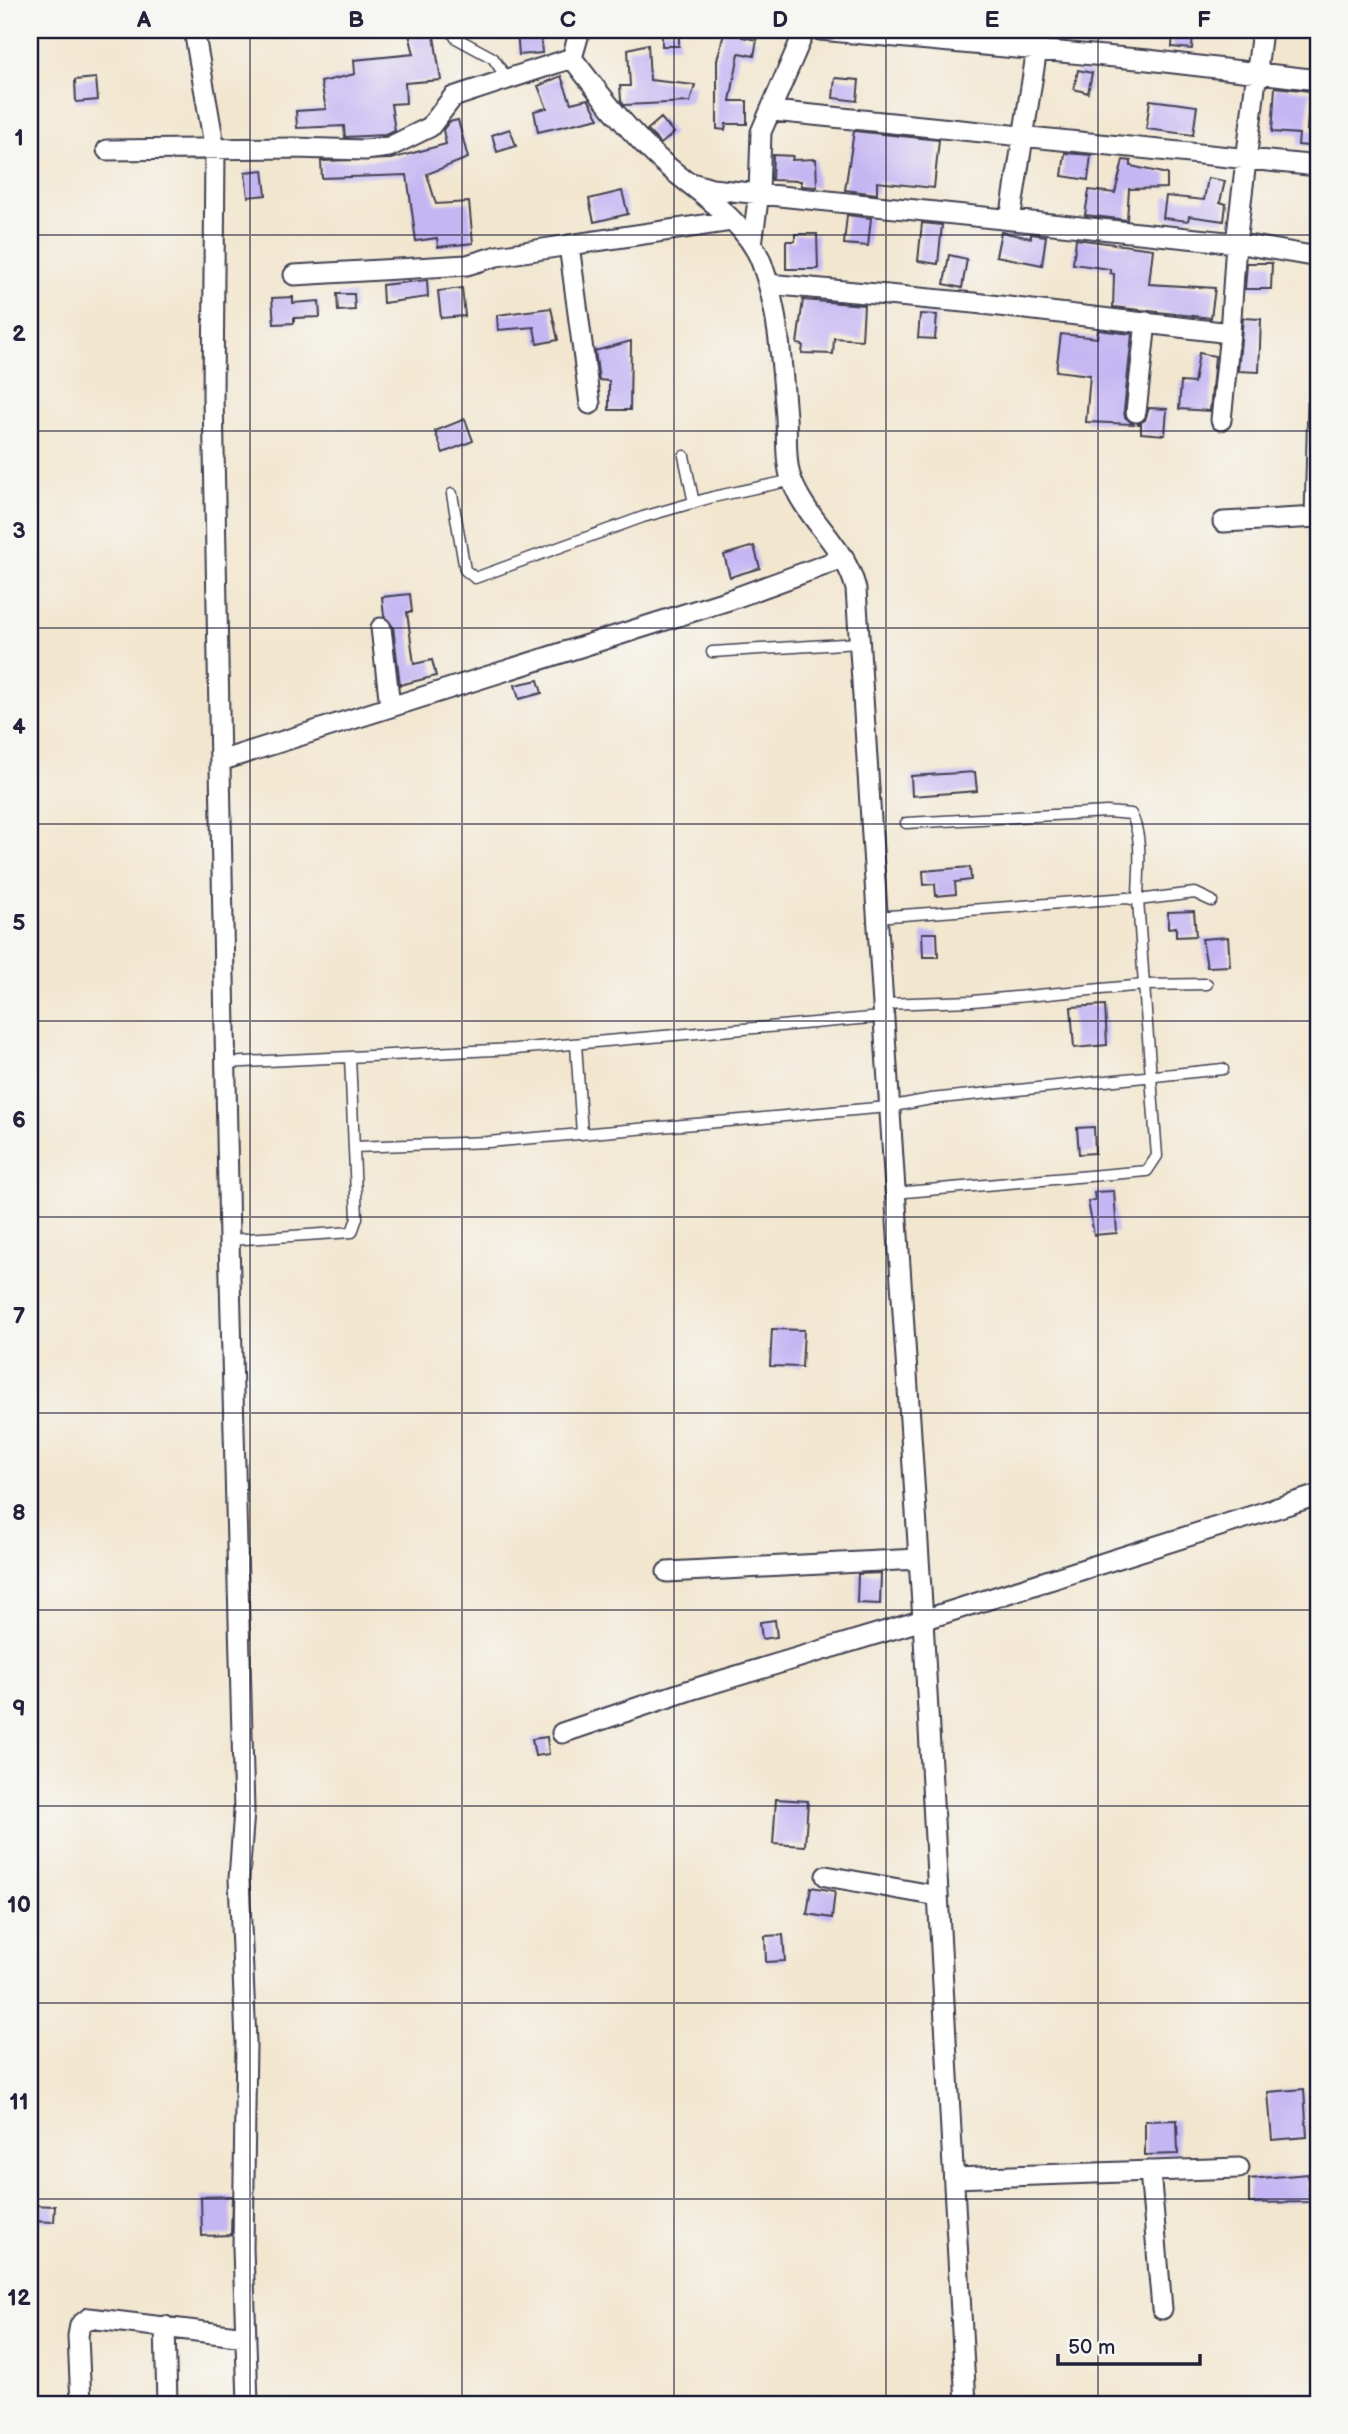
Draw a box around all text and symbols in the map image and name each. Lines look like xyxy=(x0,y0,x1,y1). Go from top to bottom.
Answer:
text: A xyxy=(136,6,152,34)
text: B xyxy=(348,6,364,34)
text: C xyxy=(560,6,576,34)
text: D xyxy=(772,6,788,34)
text: E xyxy=(985,6,1000,34)
text: F xyxy=(1197,6,1211,34)
text: 1 xyxy=(14,124,24,152)
text: 2 xyxy=(12,320,26,348)
text: 3 xyxy=(12,517,26,545)
text: 4 xyxy=(12,713,26,741)
text: 5 xyxy=(12,909,26,937)
text: 6 xyxy=(12,1106,26,1134)
text: 7 xyxy=(13,1302,26,1330)
text: 8 xyxy=(12,1499,26,1527)
text: 9 xyxy=(12,1695,26,1723)
text: 10 xyxy=(7,1891,31,1919)
text: 11 xyxy=(9,2088,29,2116)
text: 12 xyxy=(7,2284,31,2312)
scale bar xyxy=(1058,2322,1199,2366)
text: 50 m xyxy=(1068,2335,1115,2360)

